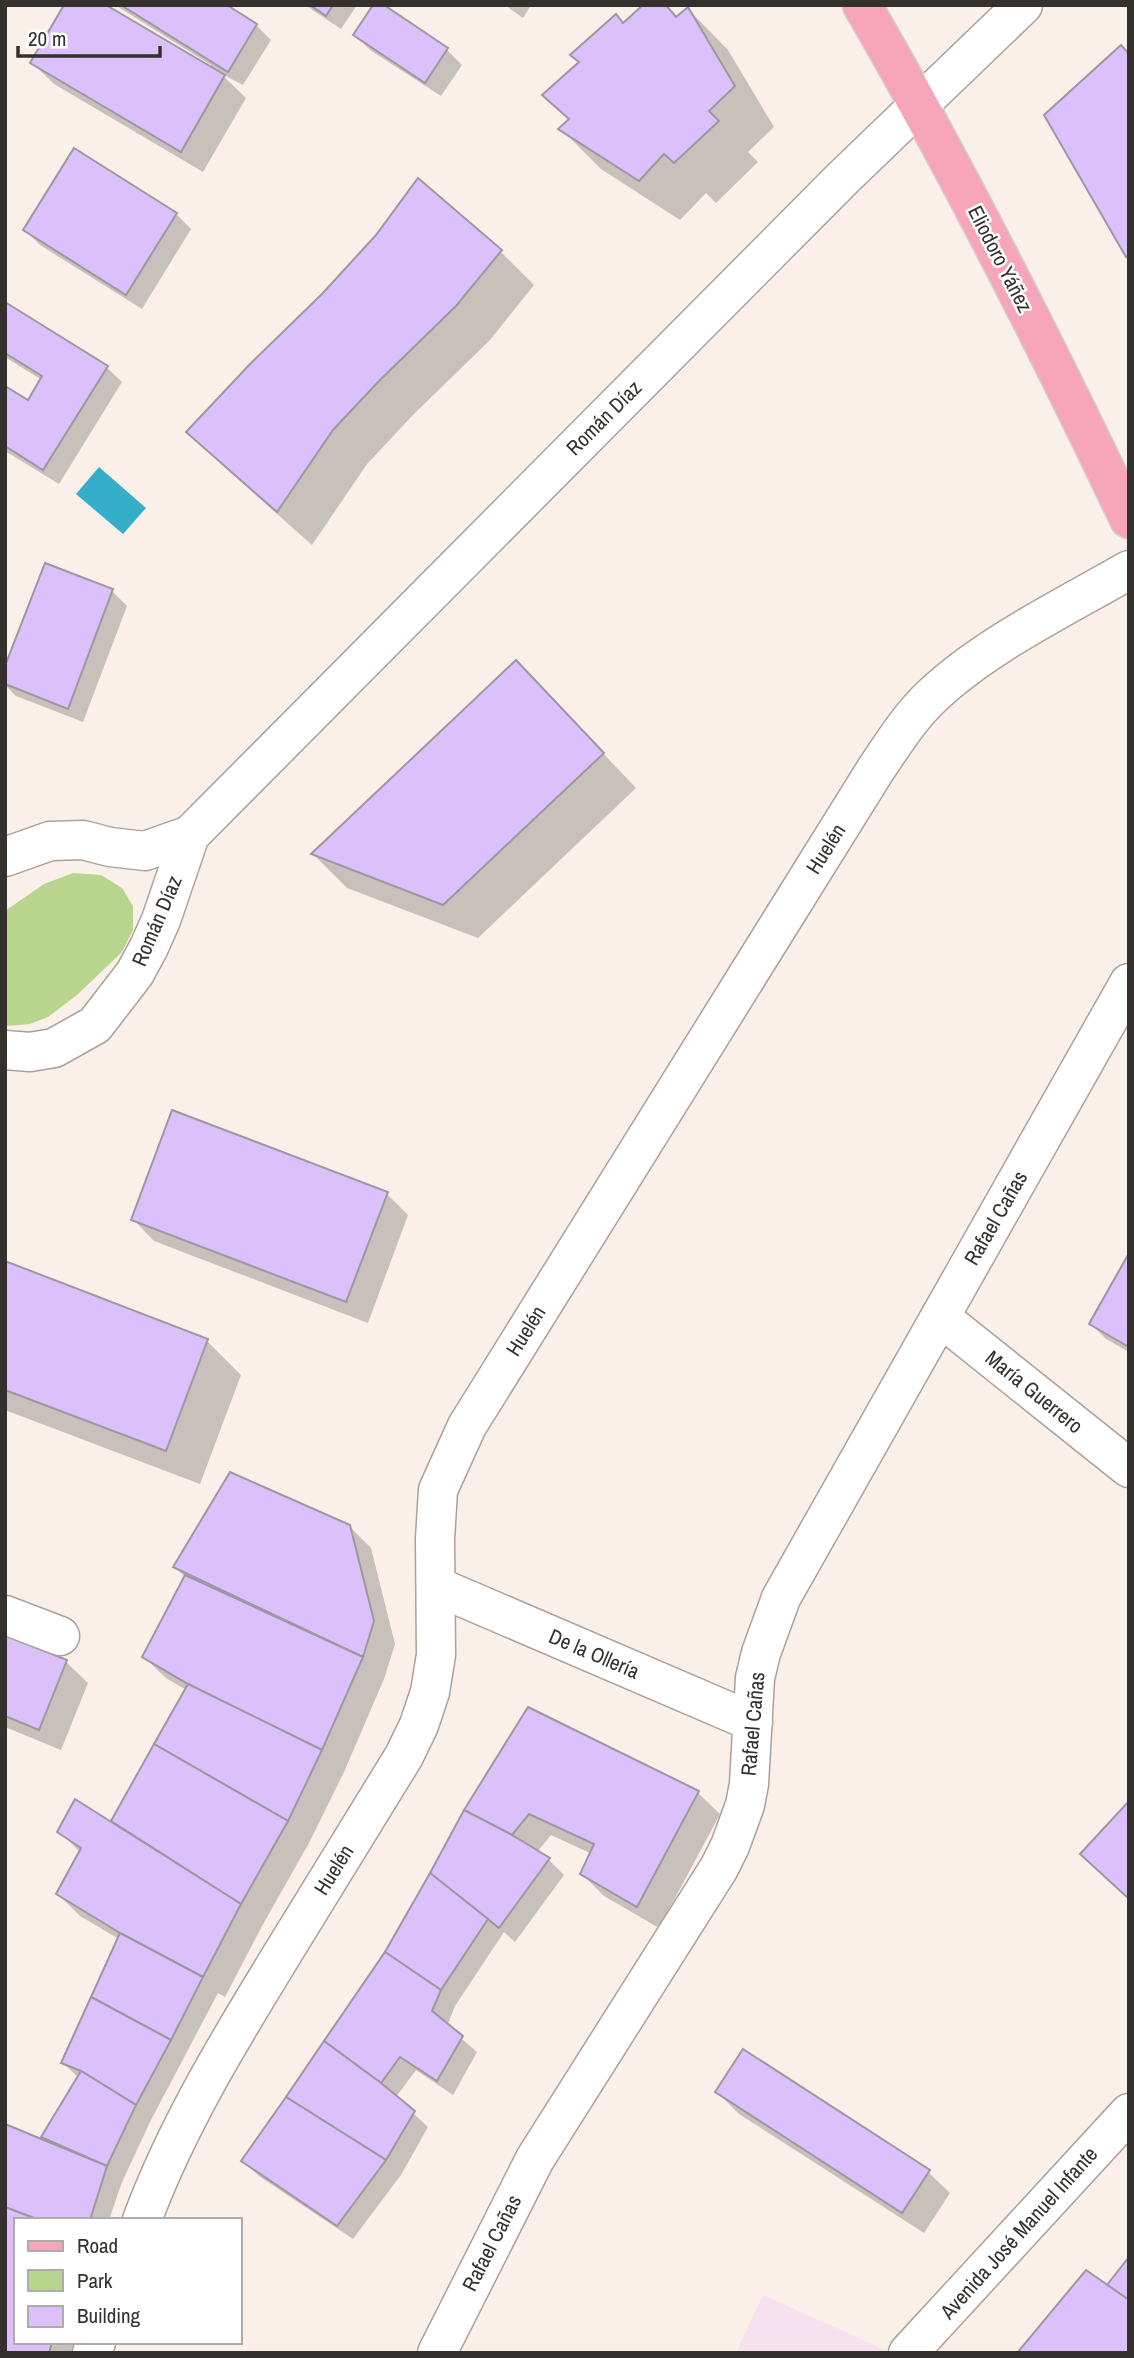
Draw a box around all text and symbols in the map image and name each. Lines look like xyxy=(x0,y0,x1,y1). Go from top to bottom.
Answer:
scale bar xyxy=(18,14,159,58)
text: 20 m xyxy=(28,24,66,53)
street label: Eliodoro Yáñez xyxy=(961,200,1040,317)
street label: Román Díaz xyxy=(560,373,648,462)
street label: Huelén xyxy=(799,818,852,880)
street label: Román Díaz xyxy=(124,871,189,971)
street label: Rafael Cañas xyxy=(957,1165,1034,1270)
street label: Huelén xyxy=(499,1300,552,1362)
street label: María Guerrero xyxy=(979,1343,1089,1440)
street label: De la Ollería xyxy=(544,1621,644,1686)
street label: Rafael Cañas xyxy=(734,1671,771,1777)
street label: Huelén xyxy=(307,1839,360,1901)
street label: Avenida José Manuel Infante xyxy=(933,2140,1104,2326)
street label: Rafael Cañas xyxy=(455,2190,528,2296)
legend xyxy=(14,2218,242,2344)
text: Road xyxy=(77,2231,118,2260)
text: Park xyxy=(77,2266,113,2295)
text: Building xyxy=(77,2301,141,2330)

